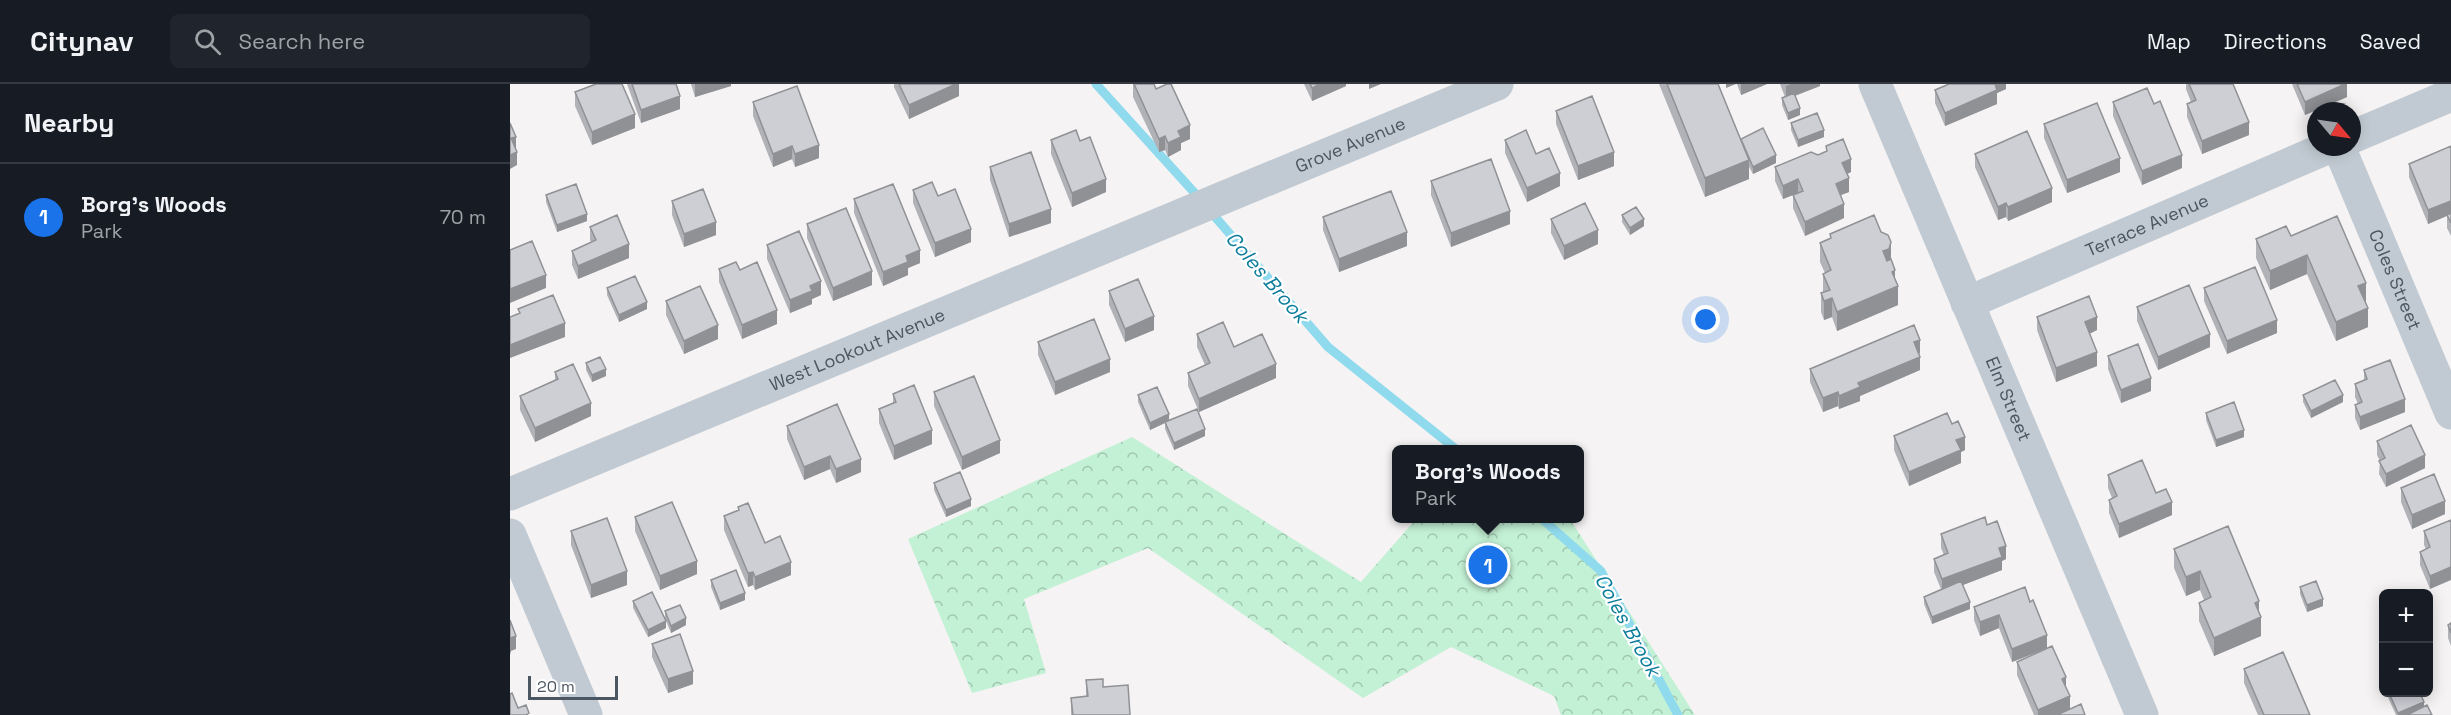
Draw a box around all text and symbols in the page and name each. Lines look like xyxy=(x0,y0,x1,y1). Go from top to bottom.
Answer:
search box xyxy=(170,14,590,68)
text: Citynav xyxy=(30,23,134,59)
icon: search xyxy=(191,25,224,58)
text: Search here xyxy=(239,27,365,55)
text: Map xyxy=(2147,28,2191,55)
text: Directions xyxy=(2224,28,2327,55)
text: Saved xyxy=(2360,28,2421,55)
north arrow xyxy=(2307,102,2361,156)
text: Nearby xyxy=(24,106,114,140)
street label: Grove Avenue xyxy=(1292,111,1409,178)
street label: Terrace Avenue xyxy=(2082,188,2212,262)
text: Borg's Woods xyxy=(81,190,227,218)
text: 1 xyxy=(39,204,48,230)
text: 70 m xyxy=(440,204,486,230)
text: Park xyxy=(81,218,123,244)
water label: Coles Brook xyxy=(1220,226,1316,330)
street label: Coles Street xyxy=(2364,226,2427,333)
street label: West Lookout Avenue xyxy=(766,303,948,396)
your location xyxy=(1691,305,1720,334)
street label: Elm Street xyxy=(1981,353,2037,445)
popup xyxy=(1392,445,1584,523)
text: Borg's Woods xyxy=(1415,457,1561,485)
text: Park xyxy=(1415,485,1457,511)
pin: 1 xyxy=(1468,542,1508,588)
water label: Coles Brook xyxy=(1589,569,1668,683)
map controls xyxy=(2379,589,2433,697)
button: + xyxy=(2379,589,2433,643)
button: − xyxy=(2379,643,2433,697)
scale bar xyxy=(528,673,618,700)
text: 20 m xyxy=(537,676,575,697)

